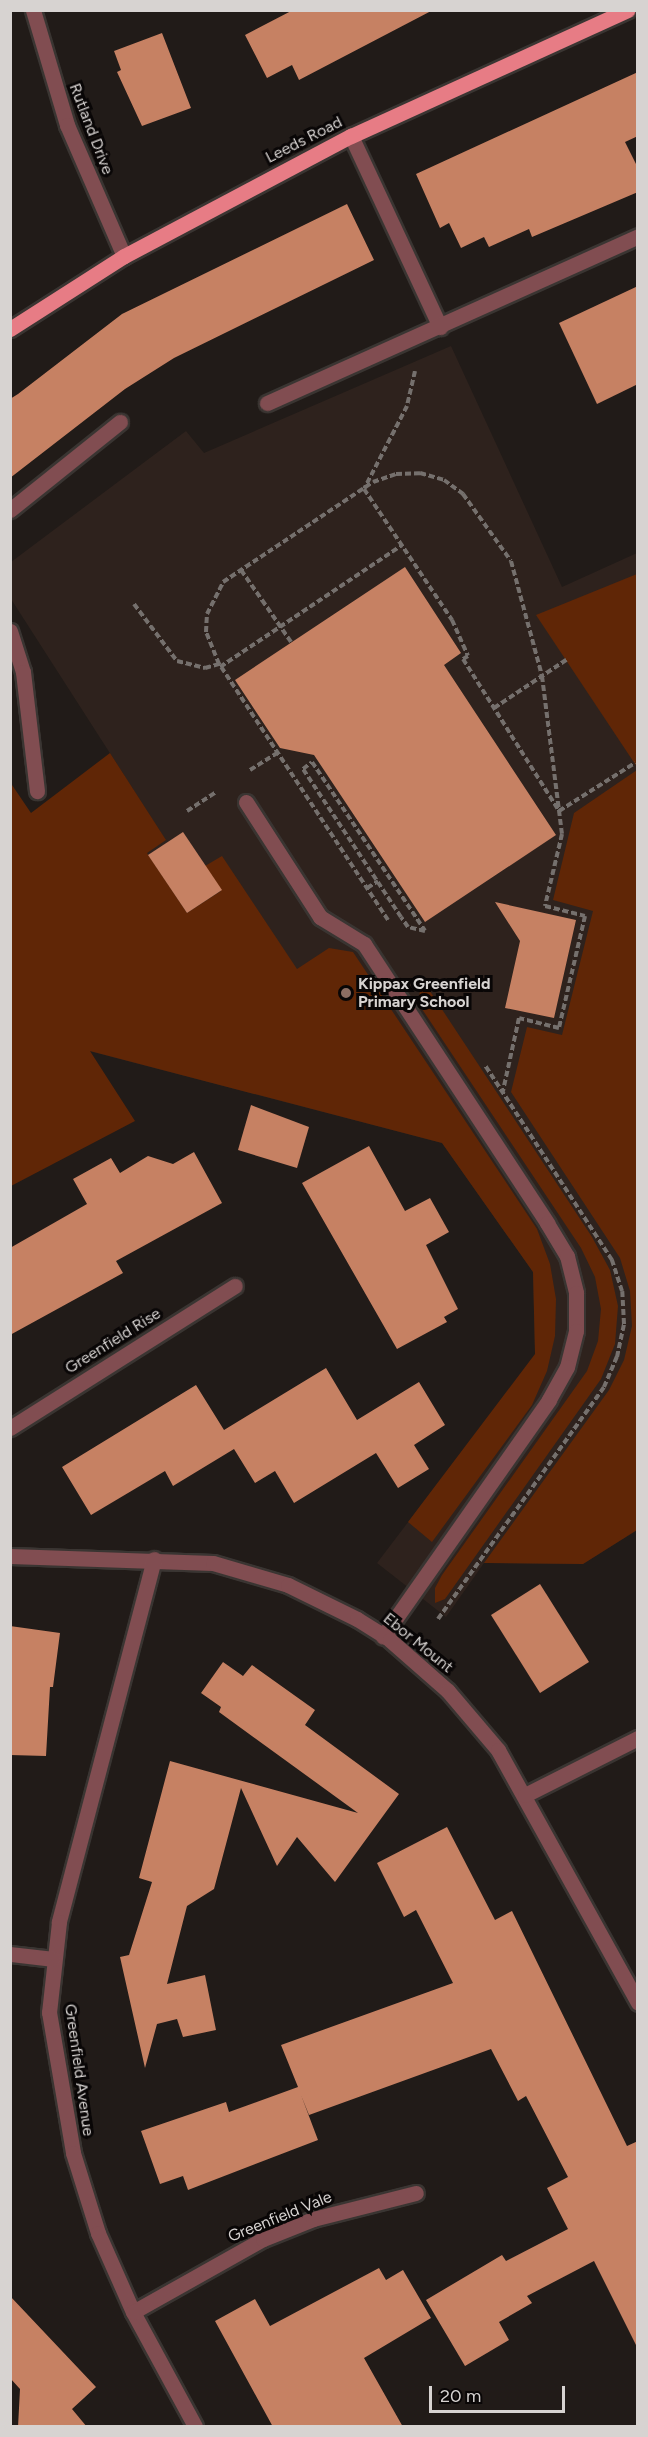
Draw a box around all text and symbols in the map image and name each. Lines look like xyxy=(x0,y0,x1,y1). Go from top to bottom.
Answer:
street label: Rutland Drive xyxy=(65,81,117,177)
street label: Leeds Road xyxy=(262,113,346,167)
place label: Kippax Greenfield Primary School xyxy=(358,974,491,1012)
marker: Kippax Greenfield Primary School xyxy=(339,986,353,1000)
street label: Greenfield Rise xyxy=(62,1304,164,1378)
street label: Ebor Mount xyxy=(379,1609,457,1677)
street label: Greenfield Avenue xyxy=(60,2003,98,2137)
street label: Greenfield Vale xyxy=(225,2187,335,2247)
scale bar xyxy=(432,2374,568,2412)
text: 20 m xyxy=(440,2385,481,2407)

